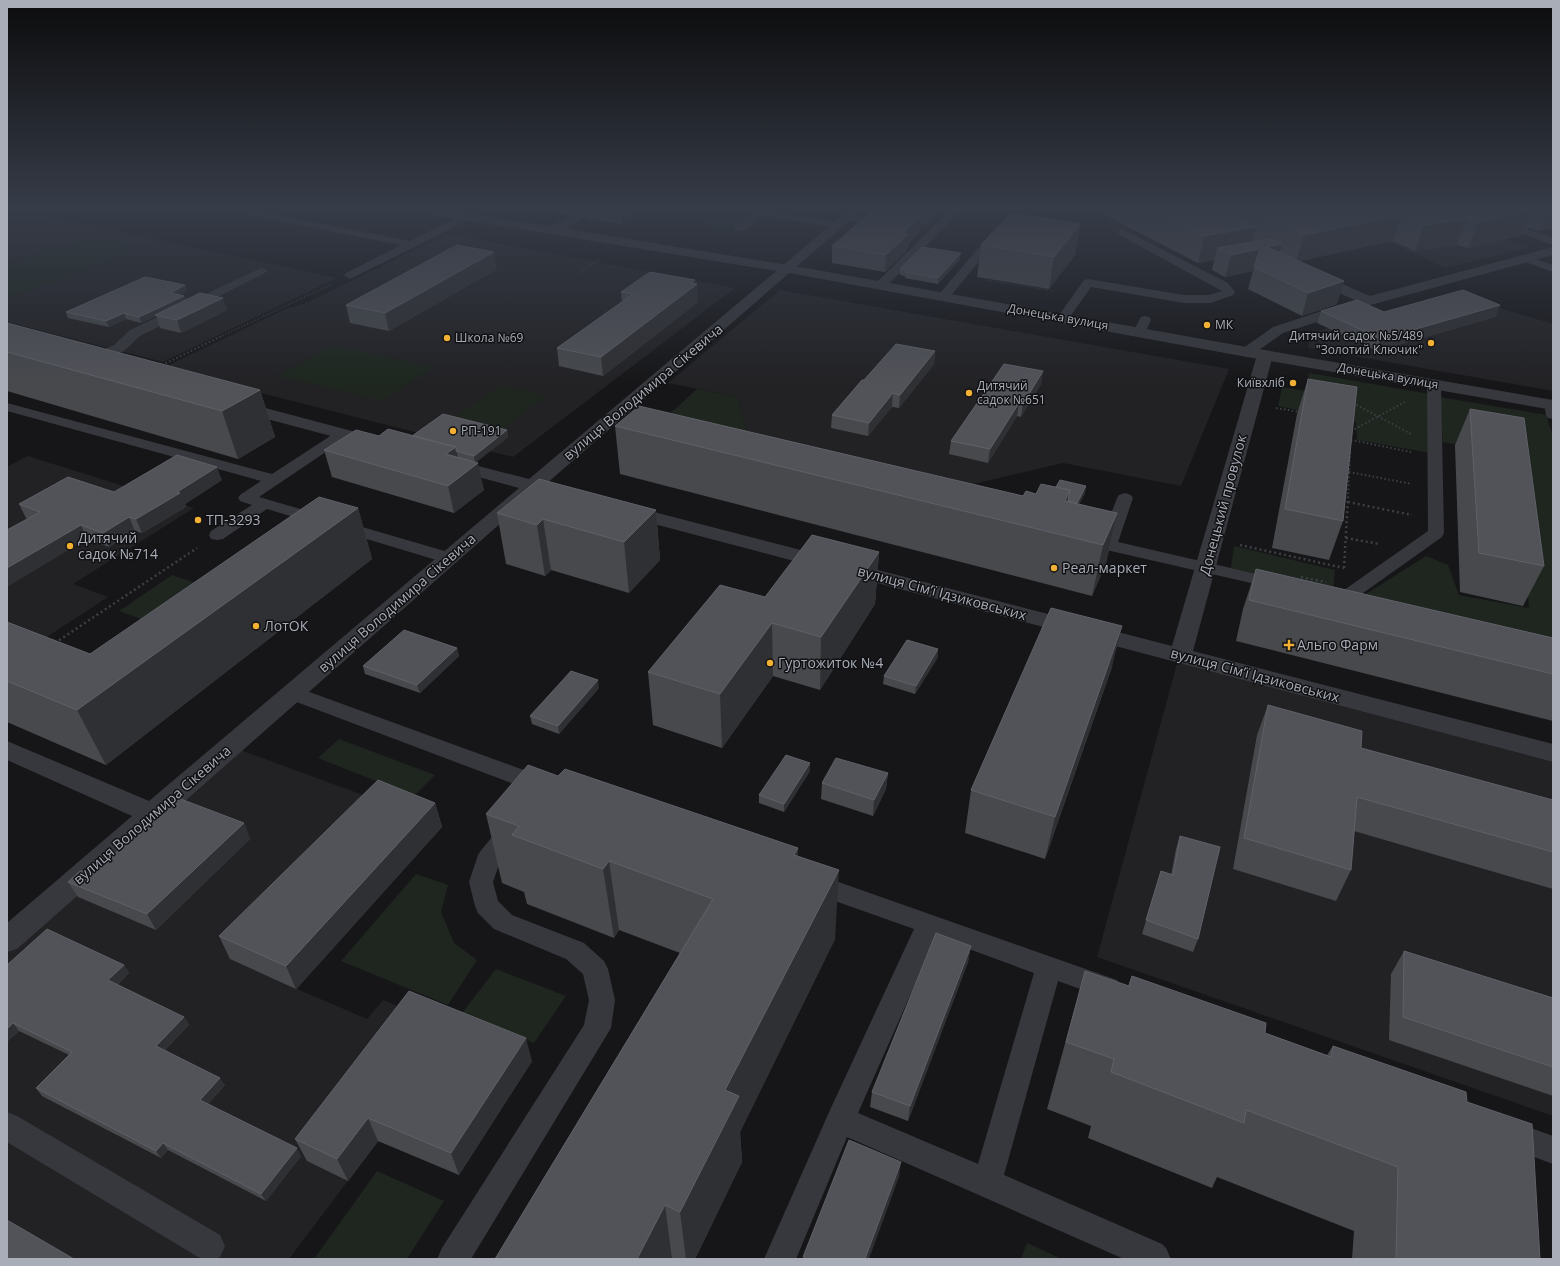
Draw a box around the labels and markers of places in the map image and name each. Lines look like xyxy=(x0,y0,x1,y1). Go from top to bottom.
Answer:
place label: МК xyxy=(1215,316,1234,333)
marker: МК xyxy=(1202,320,1212,330)
place label: Дитячий садок №5/489 "Золотий Ключик" xyxy=(1289,327,1423,358)
place label: Школа №69 xyxy=(455,329,524,346)
marker: Школа №69 xyxy=(442,333,452,343)
marker: Дитячий садок №5/489 "Золотий Ключик" xyxy=(1426,338,1436,348)
place label: Київхліб xyxy=(1237,374,1285,391)
place label: Дитячий садок №651 xyxy=(977,377,1046,408)
marker: Київхліб xyxy=(1288,378,1298,388)
marker: Дитячий садок №651 xyxy=(964,388,974,398)
place label: РП-191 xyxy=(461,422,501,439)
marker: РП-191 xyxy=(448,426,458,436)
place label: ТП-3293 xyxy=(206,510,260,529)
marker: ТП-3293 xyxy=(193,515,203,525)
place label: Дитячий садок №714 xyxy=(78,528,158,563)
marker: Дитячий садок №714 xyxy=(65,541,75,551)
place label: Реал-маркет xyxy=(1062,558,1147,577)
marker: Реал-маркет xyxy=(1049,563,1059,573)
place label: ЛотОК xyxy=(264,616,309,635)
marker: ЛотОК xyxy=(251,621,261,631)
place label: Альго Фарм xyxy=(1297,635,1378,654)
marker: Альго Фарм xyxy=(1284,640,1294,650)
place label: Гуртожиток №4 xyxy=(778,653,883,672)
marker: Гуртожиток №4 xyxy=(765,658,775,668)

